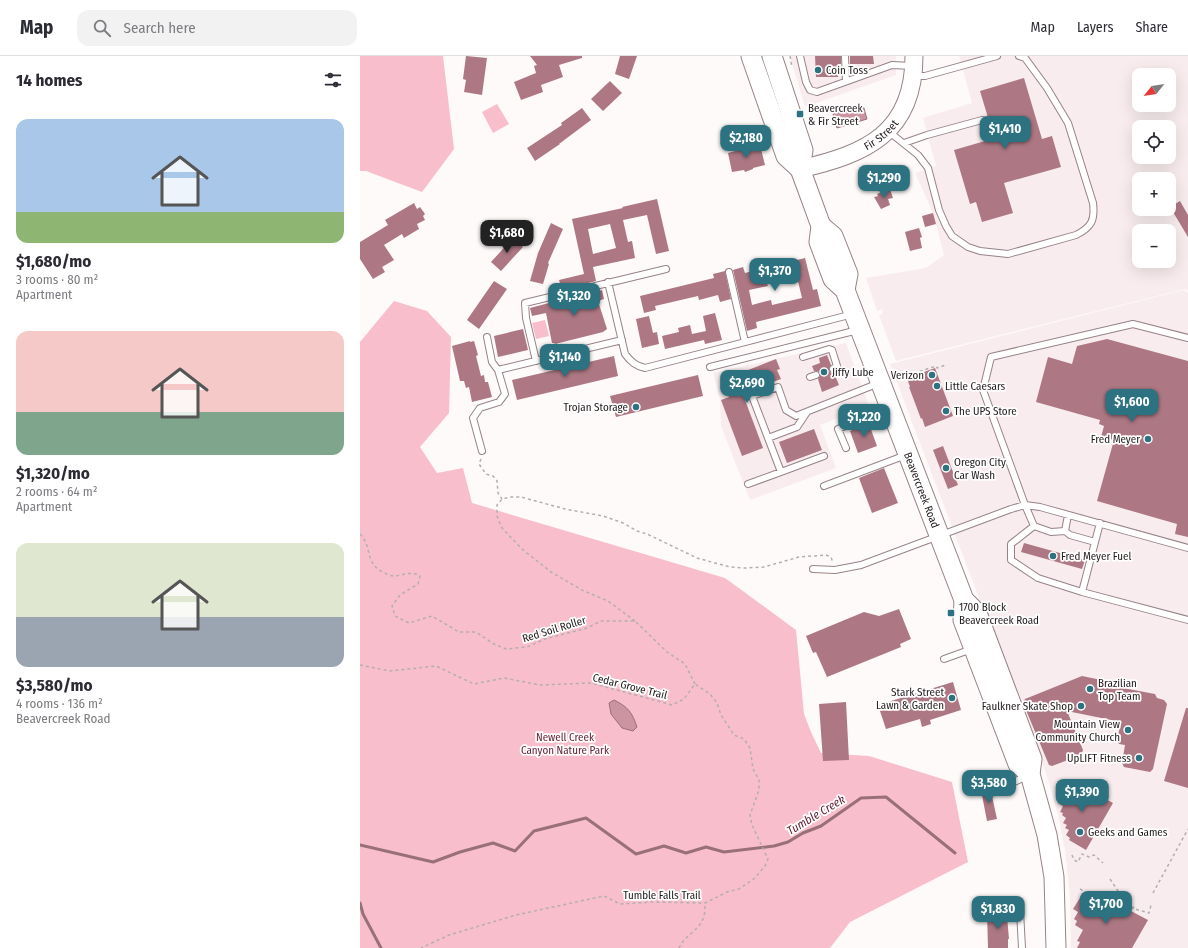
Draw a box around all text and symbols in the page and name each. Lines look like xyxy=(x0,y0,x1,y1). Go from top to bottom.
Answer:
search box xyxy=(77,10,357,46)
text: Map xyxy=(20,16,53,39)
icon: search xyxy=(91,17,113,39)
text: Search here xyxy=(123,19,196,37)
text: Map xyxy=(1031,19,1055,36)
text: Layers xyxy=(1077,19,1113,36)
text: Share xyxy=(1135,19,1168,36)
place label: Coin Toss xyxy=(826,64,868,77)
marker: Coin Toss xyxy=(813,65,823,75)
north arrow xyxy=(1132,68,1176,112)
map controls xyxy=(1132,68,1176,268)
icon: filters xyxy=(322,69,344,91)
text: 14 homes xyxy=(16,70,83,91)
place label: Beavercreek & Fir Street xyxy=(808,102,863,128)
marker: Beavercreek & Fir Street xyxy=(795,109,805,119)
pin: $1,410 xyxy=(972,116,1038,150)
street label: Fir Street xyxy=(862,117,902,153)
button: locate xyxy=(1132,120,1176,164)
text: $1,410 xyxy=(989,121,1021,136)
pin: $2,180 xyxy=(713,125,779,159)
text: $2,180 xyxy=(729,130,763,145)
icon: home xyxy=(144,145,216,217)
pin: $1,290 xyxy=(851,165,917,199)
text: $1,290 xyxy=(867,170,901,185)
button: + xyxy=(1132,172,1176,216)
pin: $1,680 xyxy=(474,220,540,254)
button: − xyxy=(1132,224,1176,268)
text: $1,680 xyxy=(489,225,525,240)
text: $1,680/mo xyxy=(16,251,91,272)
pin: $1,370 xyxy=(742,258,808,292)
text: $1,370 xyxy=(758,263,792,278)
text: 3 rooms · 80 m² xyxy=(16,272,98,287)
pin: $1,320 xyxy=(541,283,607,317)
text: Apartment xyxy=(16,287,72,302)
text: $1,320 xyxy=(557,288,591,303)
pin: $1,140 xyxy=(532,344,598,378)
text: $1,140 xyxy=(549,349,581,364)
icon: home xyxy=(144,357,216,429)
place label: Jiffy Lube xyxy=(832,366,874,379)
marker: Jiffy Lube xyxy=(819,367,829,377)
place label: Verizon xyxy=(891,369,924,382)
pin: $2,690 xyxy=(714,370,780,404)
marker: Verizon xyxy=(927,370,937,380)
text: $2,690 xyxy=(729,375,765,390)
place label: Little Caesars xyxy=(945,380,1006,393)
marker: Little Caesars xyxy=(932,381,942,391)
pin: $1,600 xyxy=(1099,389,1165,423)
text: $1,600 xyxy=(1114,394,1150,409)
place label: Trojan Storage xyxy=(563,401,628,414)
marker: Trojan Storage xyxy=(631,402,641,412)
pin: $1,220 xyxy=(831,404,897,438)
place label: The UPS Store xyxy=(954,405,1017,418)
marker: The UPS Store xyxy=(941,406,951,416)
text: $1,220 xyxy=(847,409,881,424)
place label: Fred Meyer xyxy=(1091,433,1140,446)
marker: Fred Meyer xyxy=(1143,434,1153,444)
street label: Beavercreek Road xyxy=(901,450,942,530)
place label: Oregon City Car Wash xyxy=(954,456,1006,482)
text: $1,320/mo xyxy=(16,463,90,484)
marker: Oregon City Car Wash xyxy=(941,463,951,473)
text: 2 rooms · 64 m² xyxy=(16,484,97,499)
text: Apartment xyxy=(16,499,72,514)
place label: Fred Meyer Fuel xyxy=(1061,550,1131,563)
marker: Fred Meyer Fuel xyxy=(1048,551,1058,561)
icon: home xyxy=(144,569,216,641)
place label: 1700 Block Beavercreek Road xyxy=(959,601,1039,627)
marker: 1700 Block Beavercreek Road xyxy=(946,608,956,618)
street label: Red Soil Roller xyxy=(521,614,588,645)
street label: Cedar Grove Trail xyxy=(591,671,669,702)
text: $3,580/mo xyxy=(16,675,93,696)
place label: Brazilian Top Team xyxy=(1098,677,1140,703)
marker: Brazilian Top Team xyxy=(1085,684,1095,694)
place label: Stark Street Lawn & Garden xyxy=(876,686,944,712)
marker: Stark Street Lawn & Garden xyxy=(947,693,957,703)
text: 4 rooms · 136 m² xyxy=(16,696,103,711)
place label: Faulkner Skate Shop xyxy=(982,700,1073,713)
marker: Faulkner Skate Shop xyxy=(1076,701,1086,711)
text: Beavercreek Road xyxy=(16,711,111,726)
place label: Mountain View Community Church xyxy=(1035,718,1120,744)
marker: Mountain View Community Church xyxy=(1123,725,1133,735)
park label: Newell Creek Canyon Nature Park xyxy=(521,731,610,757)
place label: UpLIFT Fitness xyxy=(1067,752,1131,765)
marker: UpLIFT Fitness xyxy=(1134,753,1144,763)
pin: $3,580 xyxy=(956,770,1022,804)
text: $3,580 xyxy=(971,775,1007,790)
pin: $1,390 xyxy=(1049,779,1115,813)
text: $1,390 xyxy=(1065,784,1099,799)
water label: Tumble Creek xyxy=(784,792,848,838)
place label: Geeks and Games xyxy=(1088,826,1168,839)
marker: Geeks and Games xyxy=(1075,827,1085,837)
street label: Tumble Falls Trail xyxy=(623,889,701,902)
pin: $1,700 xyxy=(1073,891,1139,925)
pin: $1,830 xyxy=(965,896,1031,930)
text: $1,700 xyxy=(1089,896,1123,911)
text: $1,830 xyxy=(981,901,1015,916)

